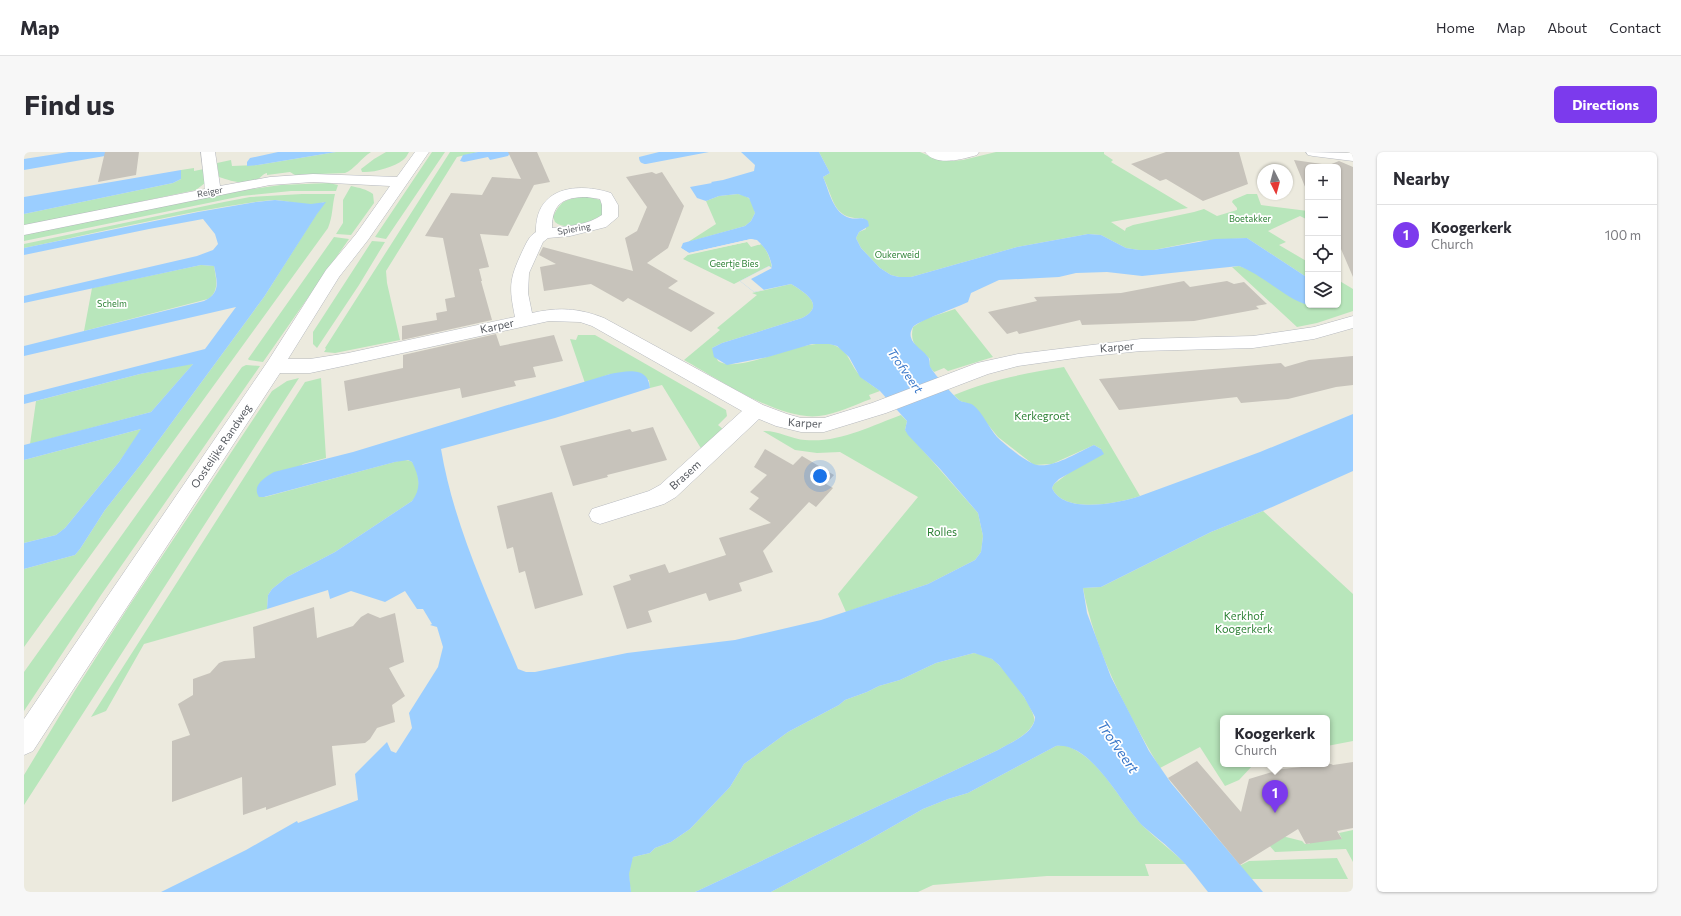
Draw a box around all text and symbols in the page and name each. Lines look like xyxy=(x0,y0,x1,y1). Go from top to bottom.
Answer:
text: Map xyxy=(20,16,59,39)
text: Home xyxy=(1436,19,1475,36)
text: Map xyxy=(1497,19,1525,36)
text: About xyxy=(1547,19,1587,36)
text: Contact xyxy=(1609,19,1661,36)
button: Directions xyxy=(1554,86,1657,123)
text: Find us xyxy=(24,87,115,121)
north arrow xyxy=(1257,164,1293,200)
map controls xyxy=(1305,164,1341,308)
button: + xyxy=(1305,164,1341,200)
text: Nearby xyxy=(1393,168,1450,189)
street label: Reiger xyxy=(196,184,224,199)
button: − xyxy=(1305,200,1341,236)
park label: Boetakker xyxy=(1229,213,1271,224)
text: Koogerkerk xyxy=(1431,218,1512,236)
street label: Spiering xyxy=(556,220,592,237)
text: 1 xyxy=(1403,227,1409,243)
text: 100 m xyxy=(1605,227,1641,243)
button: locate xyxy=(1305,236,1341,272)
text: Church xyxy=(1431,236,1473,252)
park label: Oukerweid xyxy=(875,249,919,260)
park label: Geertje Bies xyxy=(709,258,759,269)
button: layers xyxy=(1305,272,1341,308)
park label: Schelm xyxy=(97,298,127,309)
street label: Karper xyxy=(479,315,516,335)
street label: Karper xyxy=(1099,338,1135,354)
water label: Trofveert xyxy=(885,345,927,396)
street label: Oostelijke Randweg xyxy=(188,401,254,490)
park label: Kerkegroet xyxy=(1014,409,1070,422)
street label: Karper xyxy=(788,415,823,430)
street label: Brasem xyxy=(666,457,703,492)
your location xyxy=(810,466,830,486)
park label: Rolles xyxy=(927,525,957,538)
park label: Kerkhof Koogerkerk xyxy=(1215,609,1273,635)
popup xyxy=(1220,715,1330,767)
water label: Trofveert xyxy=(1094,717,1143,776)
text: Koogerkerk xyxy=(1235,724,1315,742)
text: Church xyxy=(1235,742,1277,758)
pin: 1 xyxy=(1262,780,1288,813)

